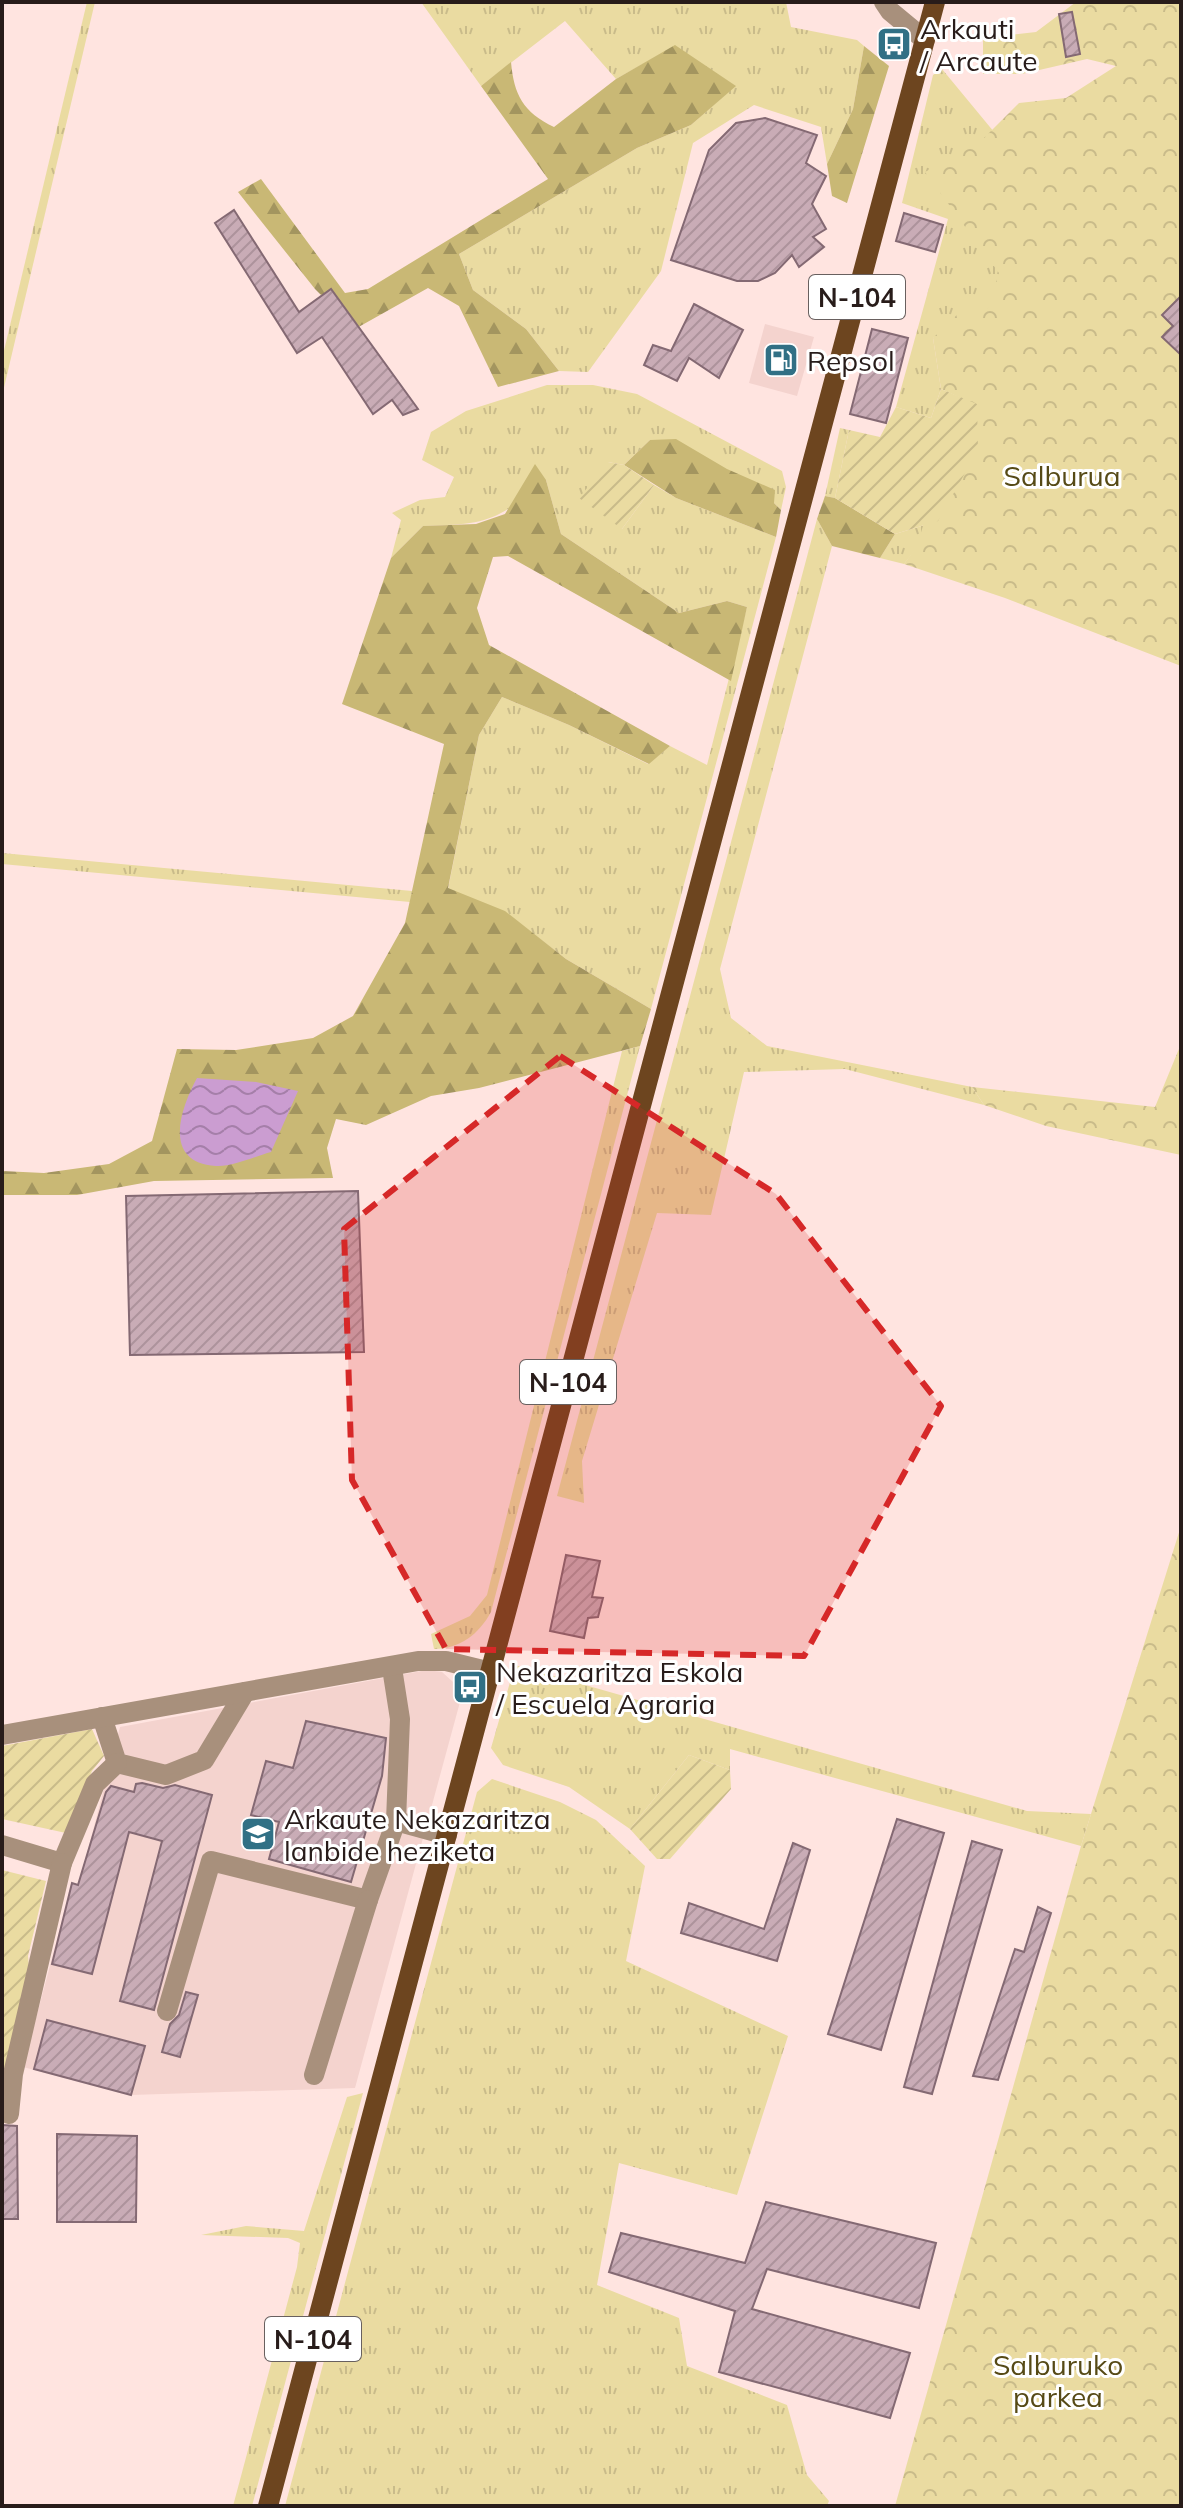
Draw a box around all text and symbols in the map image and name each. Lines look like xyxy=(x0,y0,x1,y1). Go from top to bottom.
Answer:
place label: Arkauti / Arcaute xyxy=(919,11,1037,78)
bus stop icon: Arkauti / Arcaute xyxy=(875,25,913,63)
road number: N-104 xyxy=(809,275,905,319)
fuel station icon: Repsol xyxy=(762,341,800,379)
place label: Repsol xyxy=(807,343,895,378)
park label: Salburua xyxy=(1004,458,1121,493)
road number: N-104 xyxy=(520,1360,616,1404)
place label: Nekazaritza Eskola / Escuela Agraria xyxy=(495,1654,743,1721)
bus stop icon: Nekazaritza Eskola / Escuela Agraria xyxy=(451,1668,489,1706)
place label: Arkaute Nekazaritza lanbide heziketa xyxy=(284,1801,550,1868)
school or university icon: Arkaute Nekazaritza lanbide heziketa xyxy=(239,1815,277,1853)
road number: N-104 xyxy=(265,2317,361,2361)
park label: Salburuko parkea xyxy=(993,2347,1123,2414)

